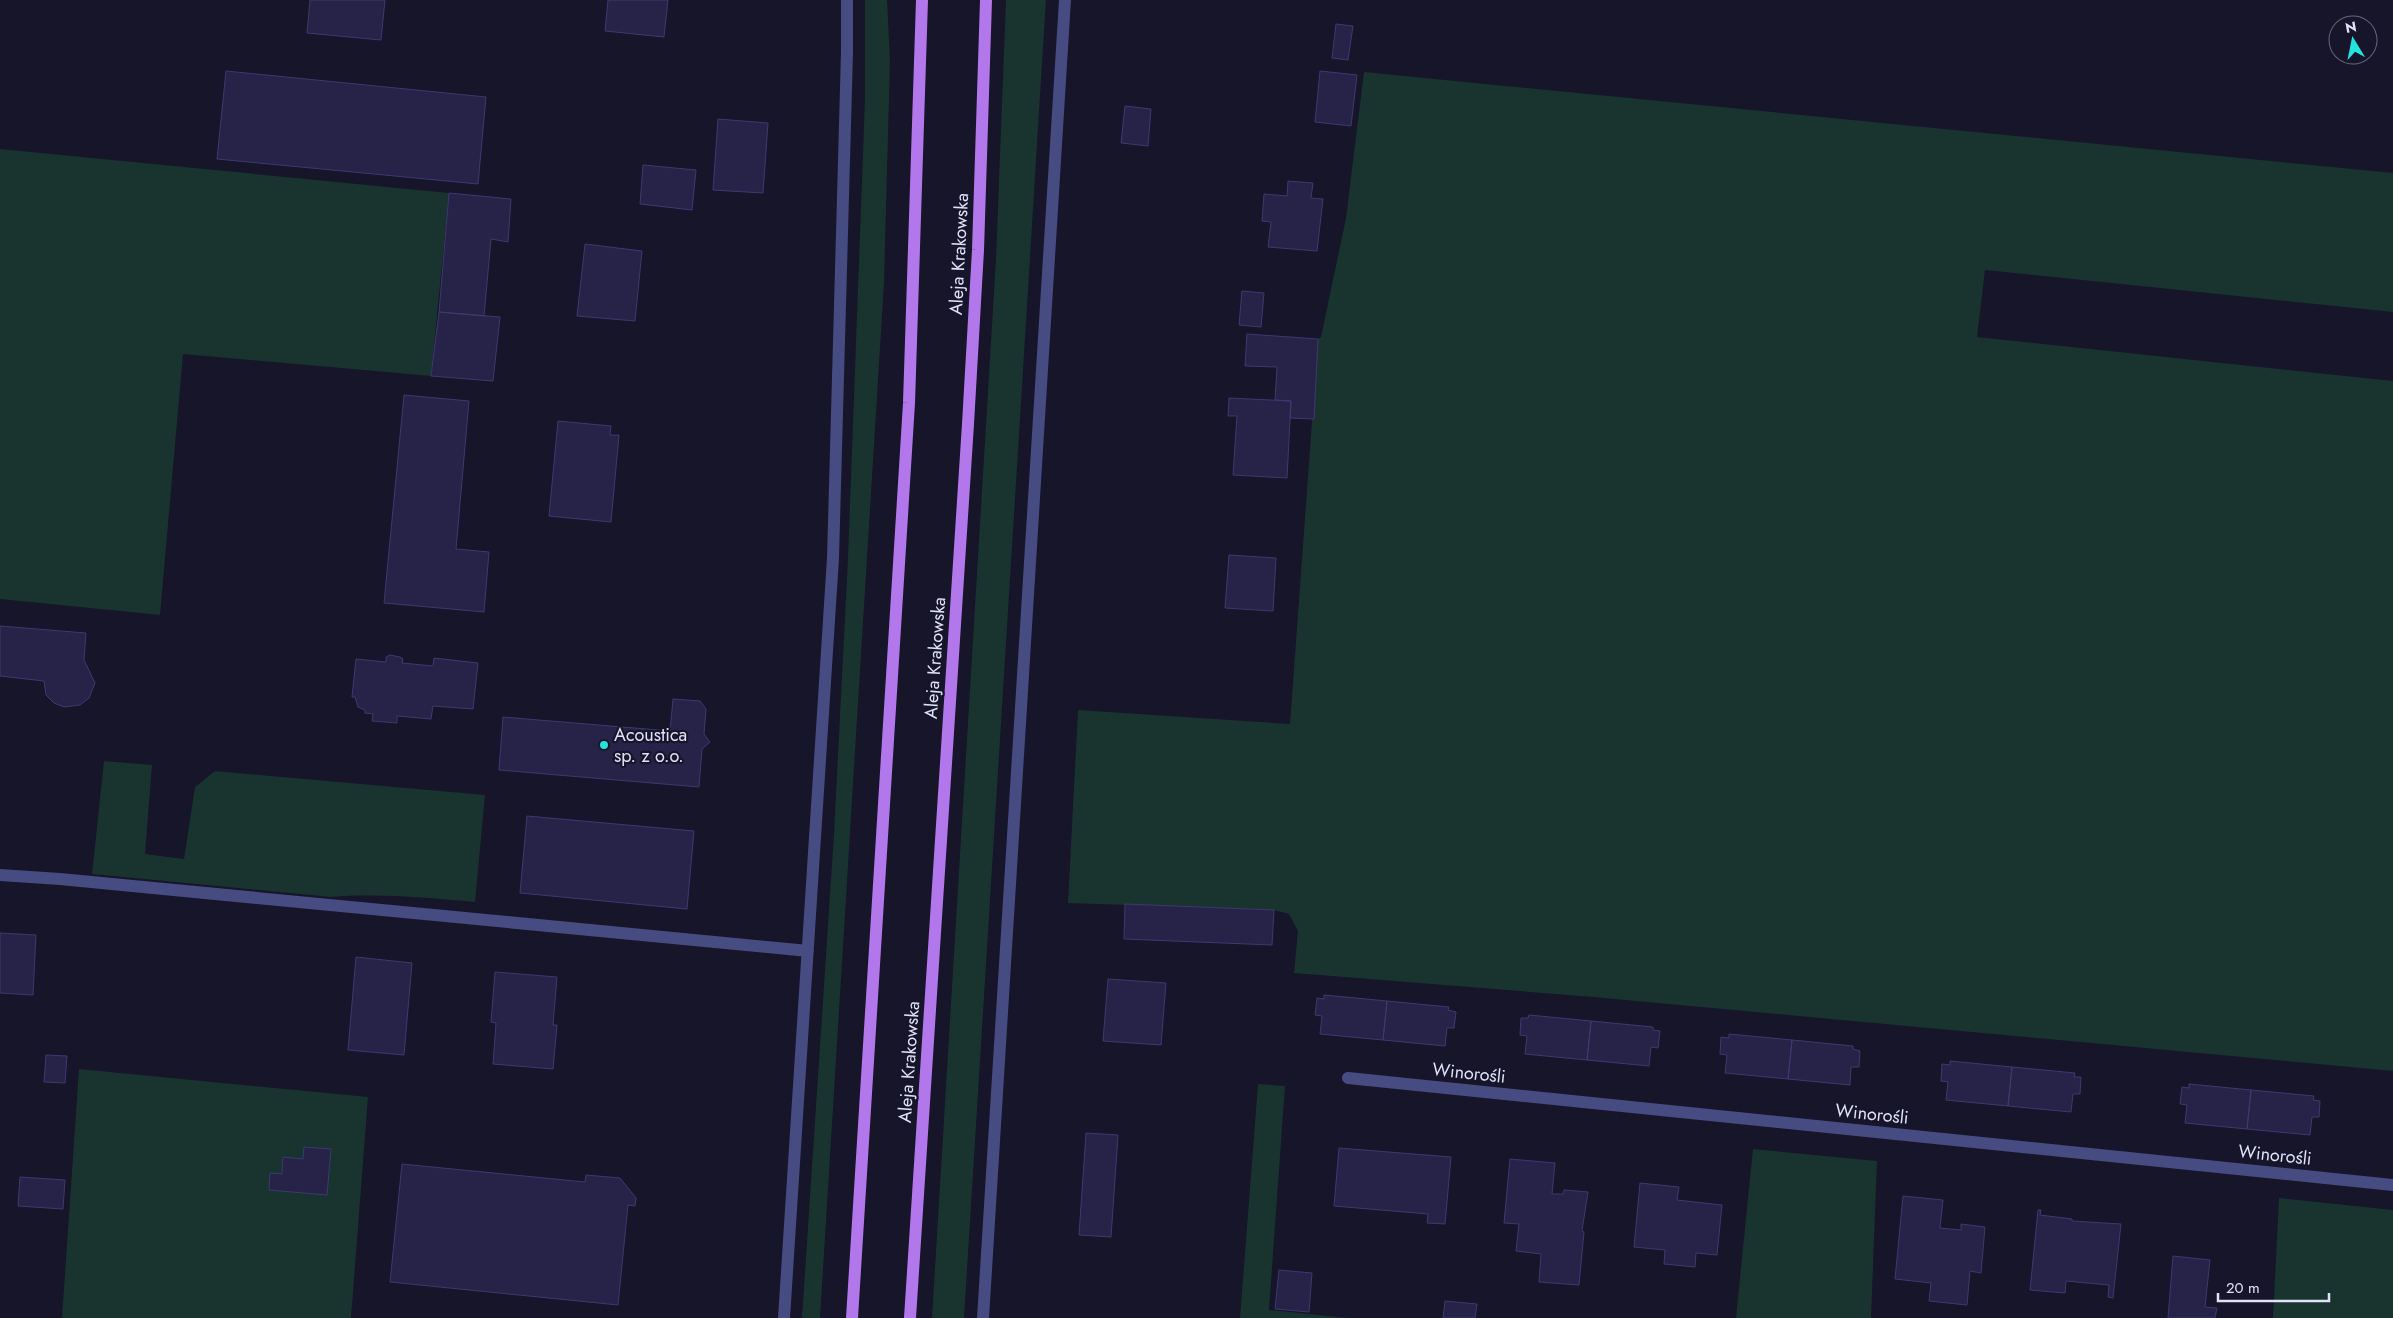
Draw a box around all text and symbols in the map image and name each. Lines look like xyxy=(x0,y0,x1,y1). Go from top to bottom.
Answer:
north arrow xyxy=(2328,15,2378,65)
text: N xyxy=(2344,16,2358,38)
street label: Aleja Krakowska xyxy=(943,192,975,316)
street label: Aleja Krakowska xyxy=(918,596,952,720)
place label: Acoustica sp. z o.o. xyxy=(614,722,687,769)
marker: Acoustica sp. z o.o. xyxy=(598,739,610,751)
street label: Aleja Krakowska xyxy=(892,1000,926,1124)
street label: Winorośli xyxy=(1431,1056,1507,1090)
street label: Winorośli xyxy=(1834,1097,1910,1131)
street label: Winorośli xyxy=(2237,1138,2313,1172)
scale bar xyxy=(2218,1270,2329,1302)
text: 20 m xyxy=(2226,1277,2260,1299)

